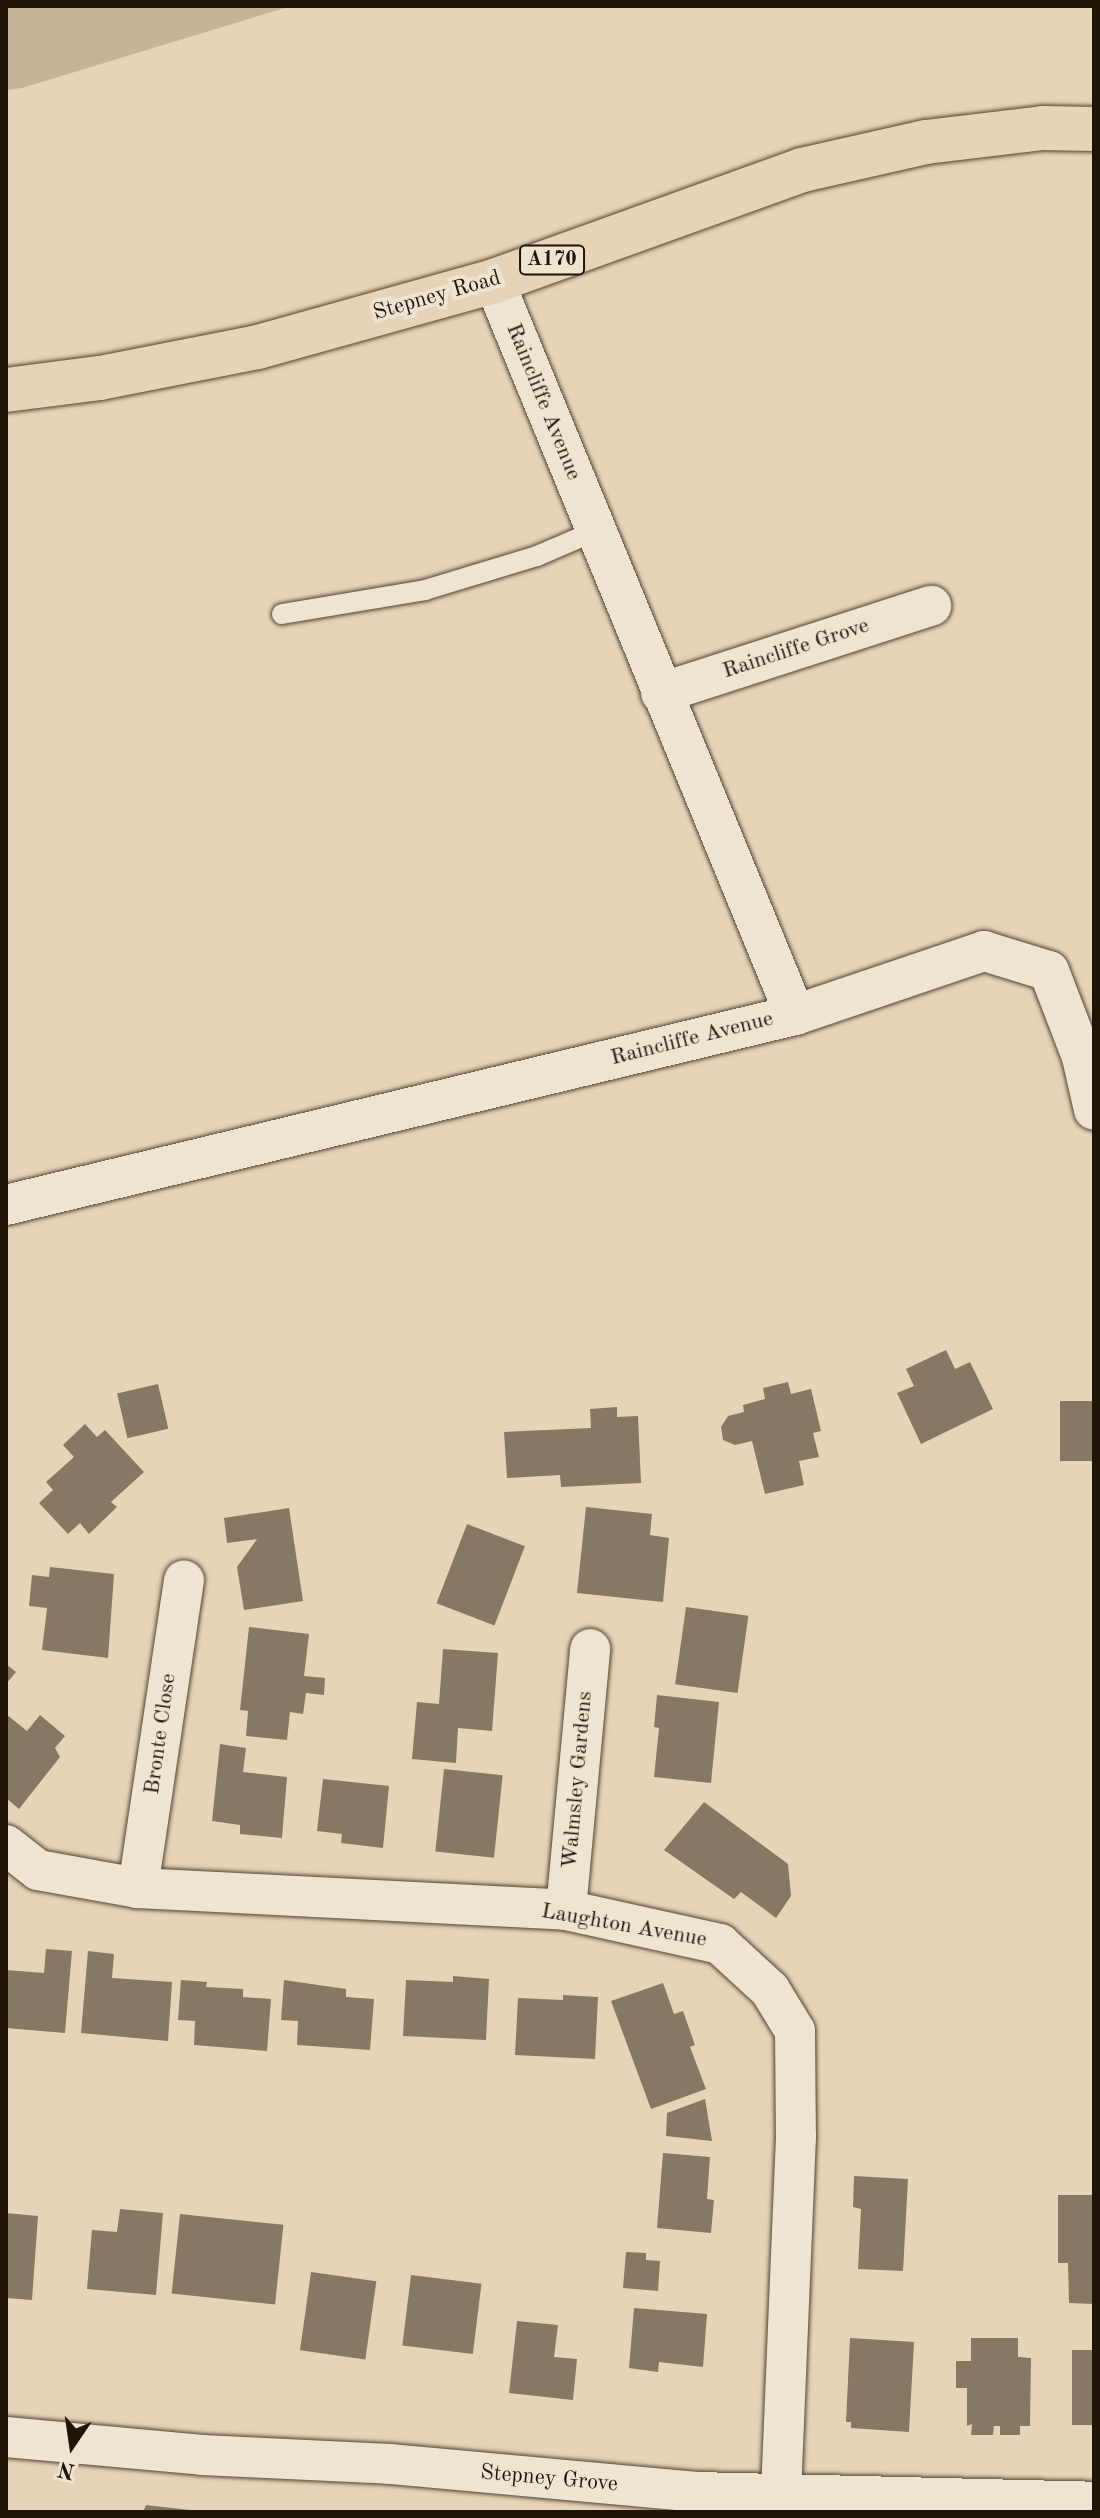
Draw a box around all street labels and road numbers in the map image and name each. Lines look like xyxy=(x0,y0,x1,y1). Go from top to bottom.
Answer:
road number: A170 xyxy=(518,244,586,276)
street label: Stepney Road xyxy=(370,265,504,327)
street label: Raincliffe Avenue xyxy=(500,320,586,484)
street label: Raincliffe Grove xyxy=(720,613,872,685)
street label: Raincliffe Avenue xyxy=(608,1006,776,1072)
street label: Bronte Close xyxy=(139,1672,183,1796)
street label: Walmsley Gardens xyxy=(557,1690,599,1870)
street label: Laughton Avenue xyxy=(539,1898,709,1954)
street label: Stepney Grove xyxy=(479,2460,619,2498)

